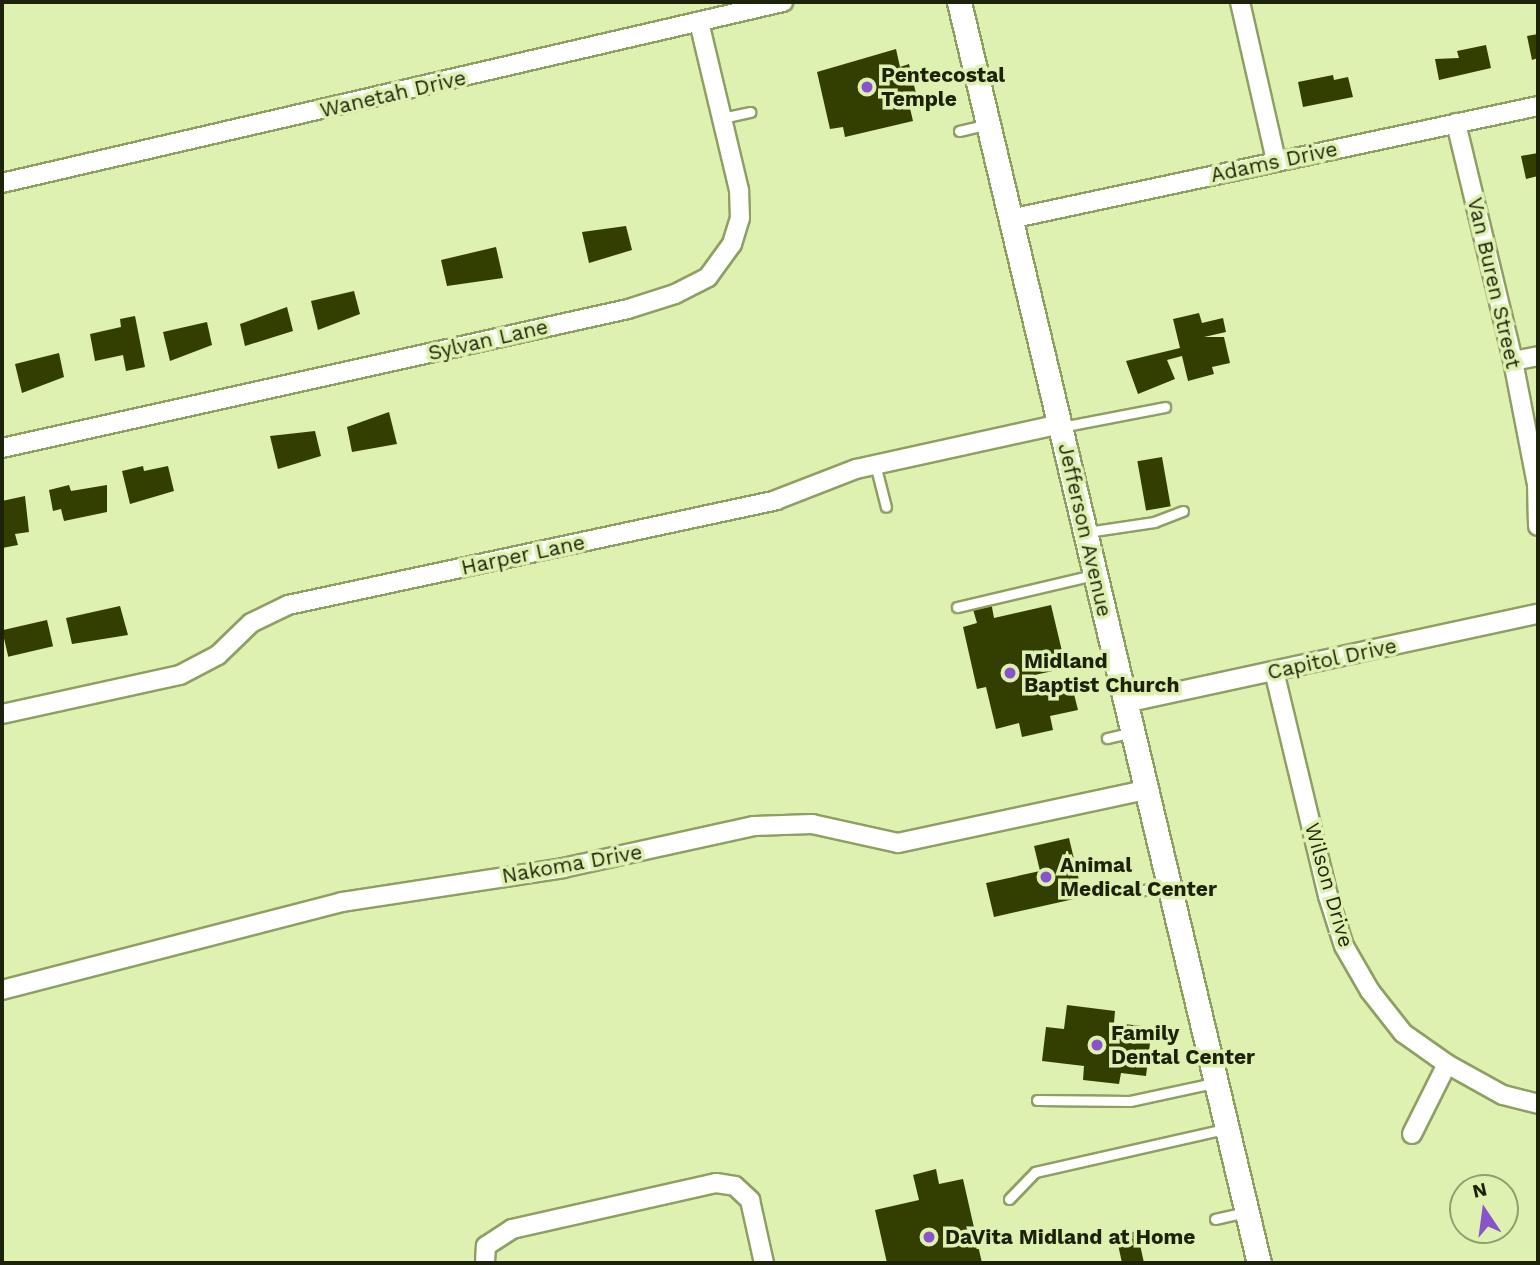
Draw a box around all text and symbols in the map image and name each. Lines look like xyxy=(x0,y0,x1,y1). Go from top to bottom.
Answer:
place label: Pentecostal Temple xyxy=(881,62,1005,112)
street label: Wanetah Drive xyxy=(318,65,468,123)
marker: Pentecostal Temple xyxy=(859,79,875,95)
street label: Adams Drive xyxy=(1208,136,1340,188)
street label: Van Buren Street xyxy=(1462,195,1526,371)
street label: Sylvan Lane xyxy=(426,314,550,366)
street label: Jefferson Avenue xyxy=(1053,440,1117,620)
street label: Harper Lane xyxy=(459,530,587,580)
street label: Capitol Drive xyxy=(1265,633,1399,685)
place label: Midland Baptist Church xyxy=(1024,648,1179,698)
marker: Midland Baptist Church xyxy=(1002,665,1018,681)
street label: Wilson Drive xyxy=(1299,820,1359,950)
street label: Nakoma Drive xyxy=(500,839,644,889)
place label: Animal Medical Center xyxy=(1060,852,1217,902)
marker: Animal Medical Center xyxy=(1038,869,1054,885)
place label: Family Dental Center xyxy=(1111,1020,1255,1070)
marker: Family Dental Center xyxy=(1089,1037,1105,1053)
north arrow xyxy=(1449,1174,1519,1244)
text: N xyxy=(1470,1177,1489,1203)
place label: DaVita Midland at Home xyxy=(945,1224,1196,1250)
marker: DaVita Midland at Home xyxy=(919,1227,939,1247)

